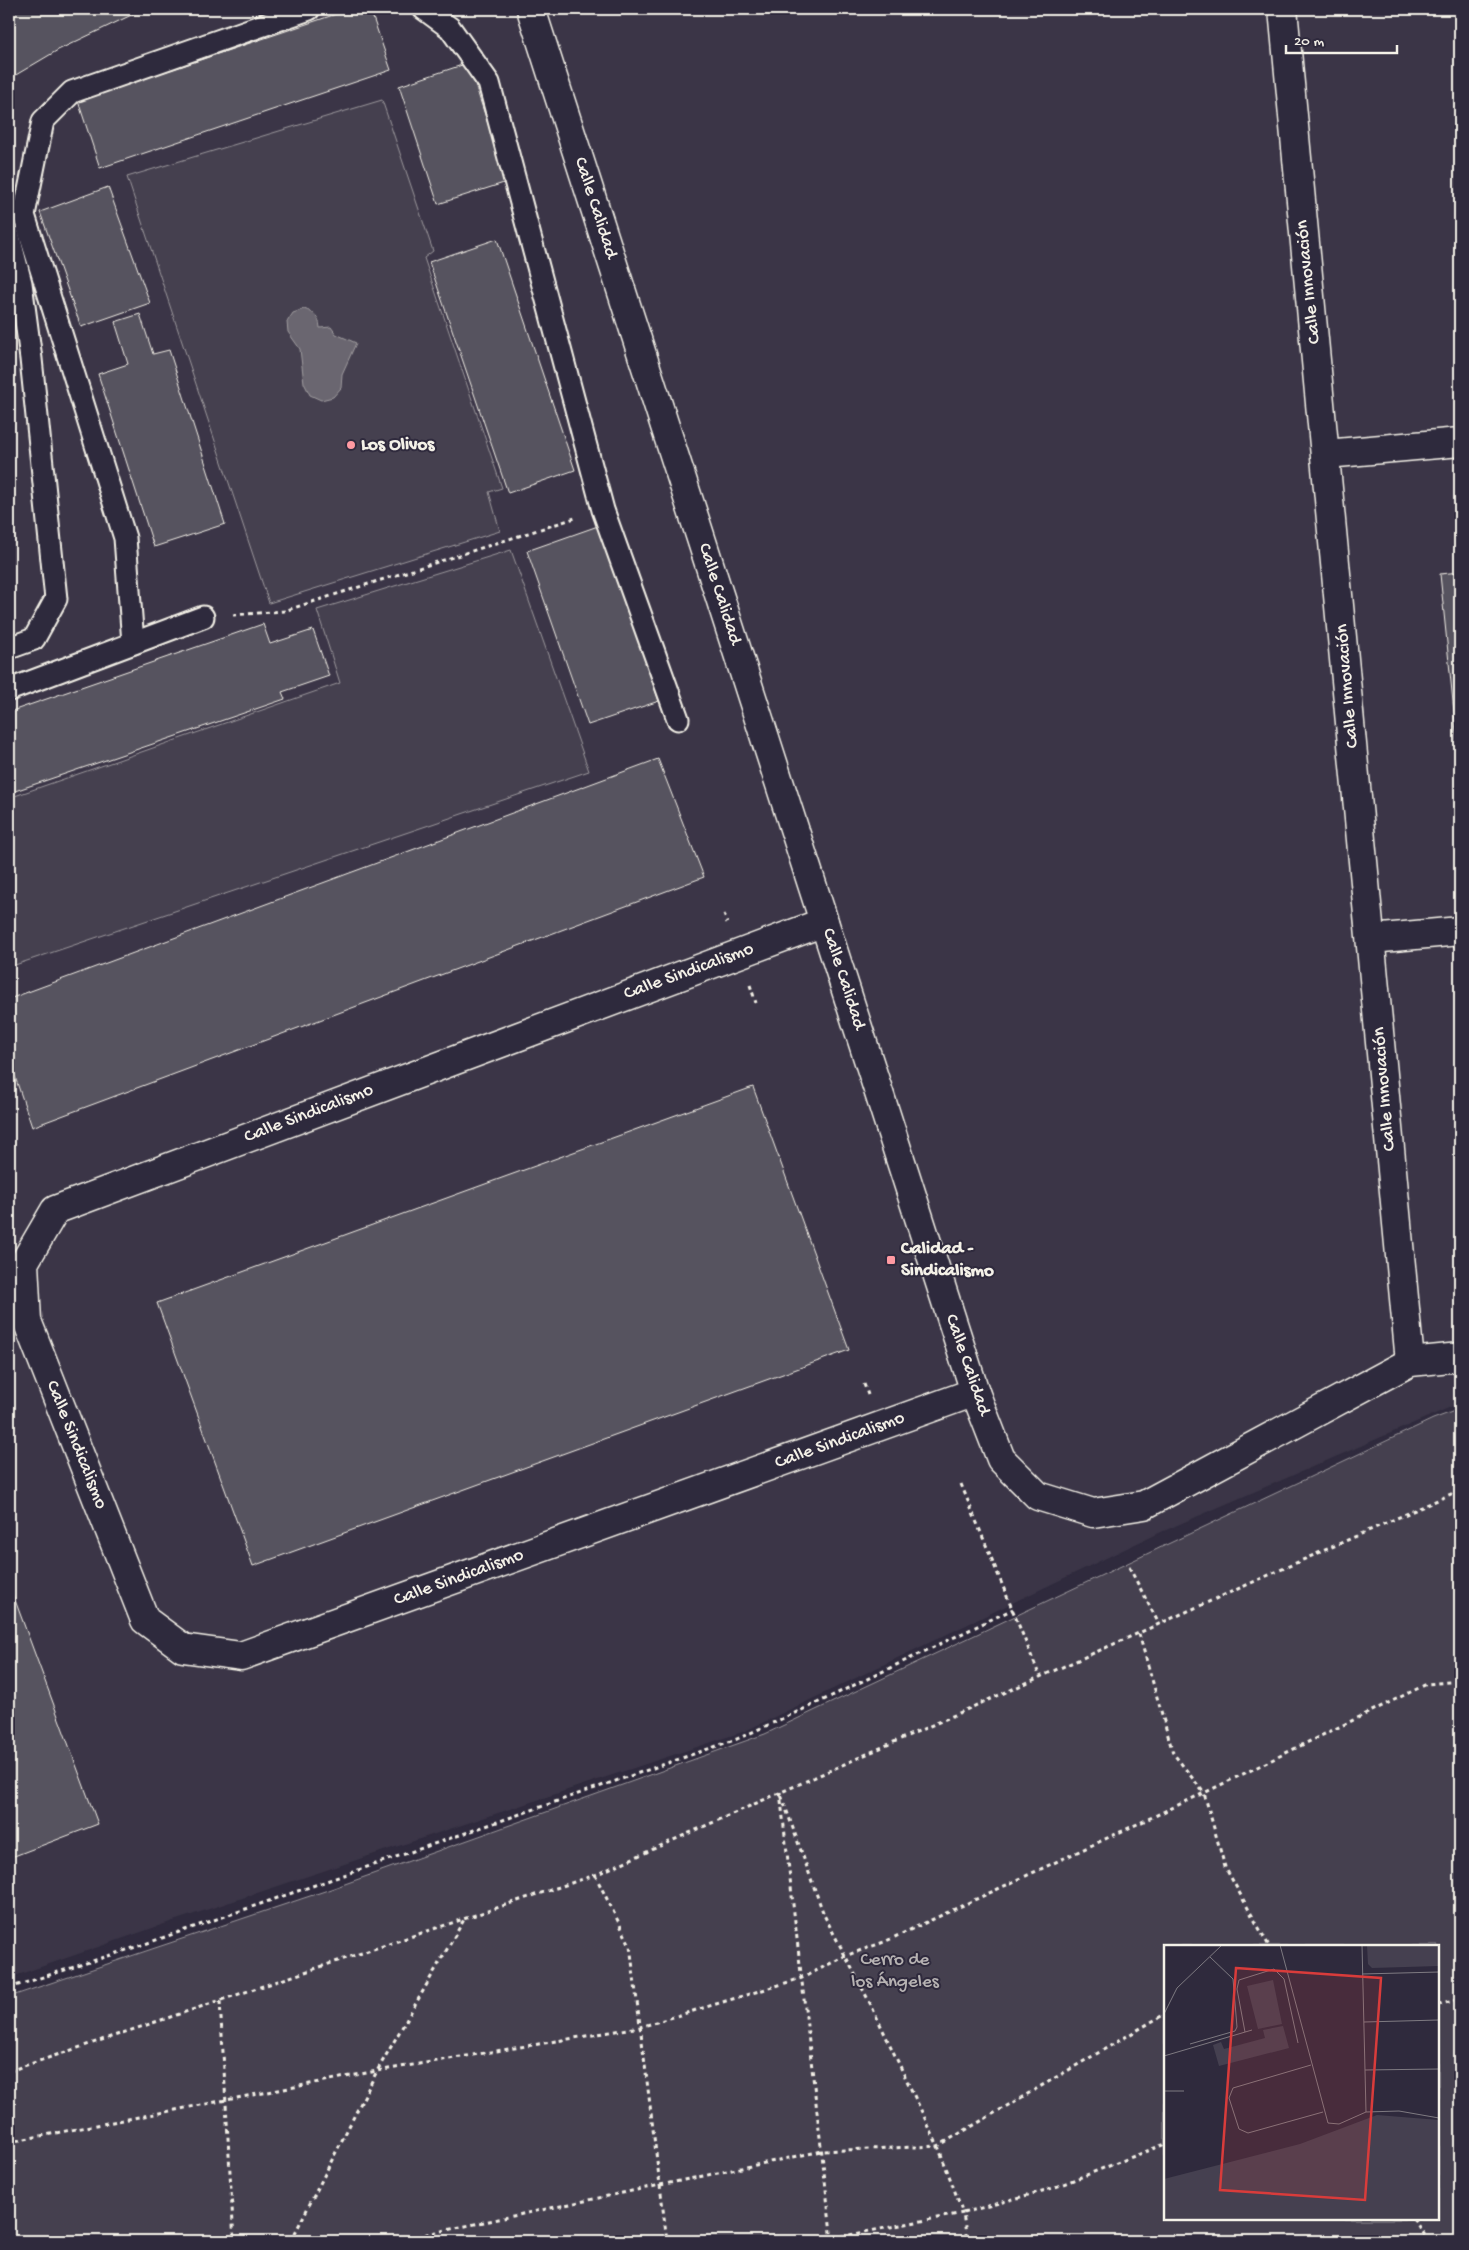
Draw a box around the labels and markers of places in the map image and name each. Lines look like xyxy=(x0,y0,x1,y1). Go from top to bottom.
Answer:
place label: Los Olivos xyxy=(361,434,435,457)
marker: Los Olivos xyxy=(345,439,357,451)
place label: Calidad - Sindicalismo xyxy=(900,1238,994,1283)
marker: Calidad - Sindicalismo xyxy=(885,1254,897,1266)

